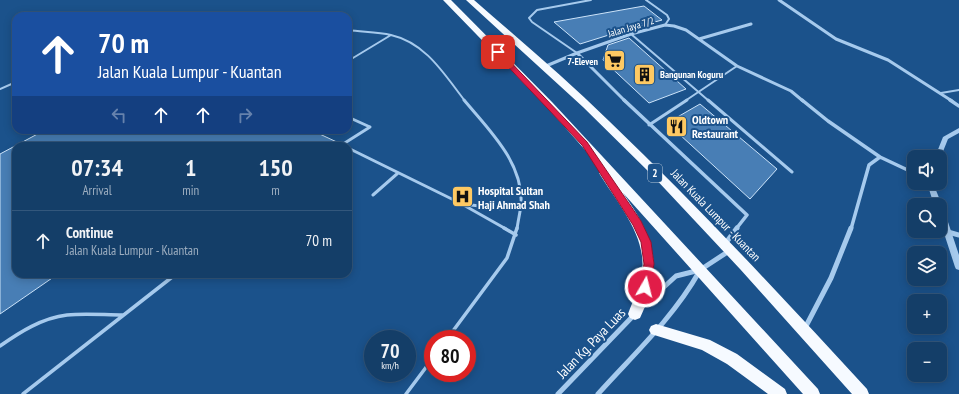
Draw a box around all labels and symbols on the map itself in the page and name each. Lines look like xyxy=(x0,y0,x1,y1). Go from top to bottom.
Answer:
street label: Jalan Jaya 7/2 xyxy=(605,14,656,40)
pin xyxy=(481,35,515,69)
supermarket icon: 7-Eleven xyxy=(601,48,627,74)
place label: 7-Eleven xyxy=(567,55,599,68)
building icon: Bangunan Koguru xyxy=(631,61,657,87)
place label: Bangunan Koguru xyxy=(660,68,724,81)
place label: Oldtown Restaurant xyxy=(692,112,739,141)
restaurant icon: Oldtown Restaurant xyxy=(663,113,689,139)
road number: 2 xyxy=(648,164,662,182)
street label: Jalan Kuala Lumpur - Kuantan xyxy=(667,165,764,264)
place label: Hospital Sultan Haji Ahmad Shah xyxy=(478,183,550,212)
hospital icon: Hospital Sultan Haji Ahmad Shah xyxy=(449,184,475,210)
position arrow xyxy=(624,266,666,308)
street label: Jalan Kg. Paya Luas xyxy=(552,304,629,383)
speed limit sign: 80 xyxy=(424,330,476,382)

